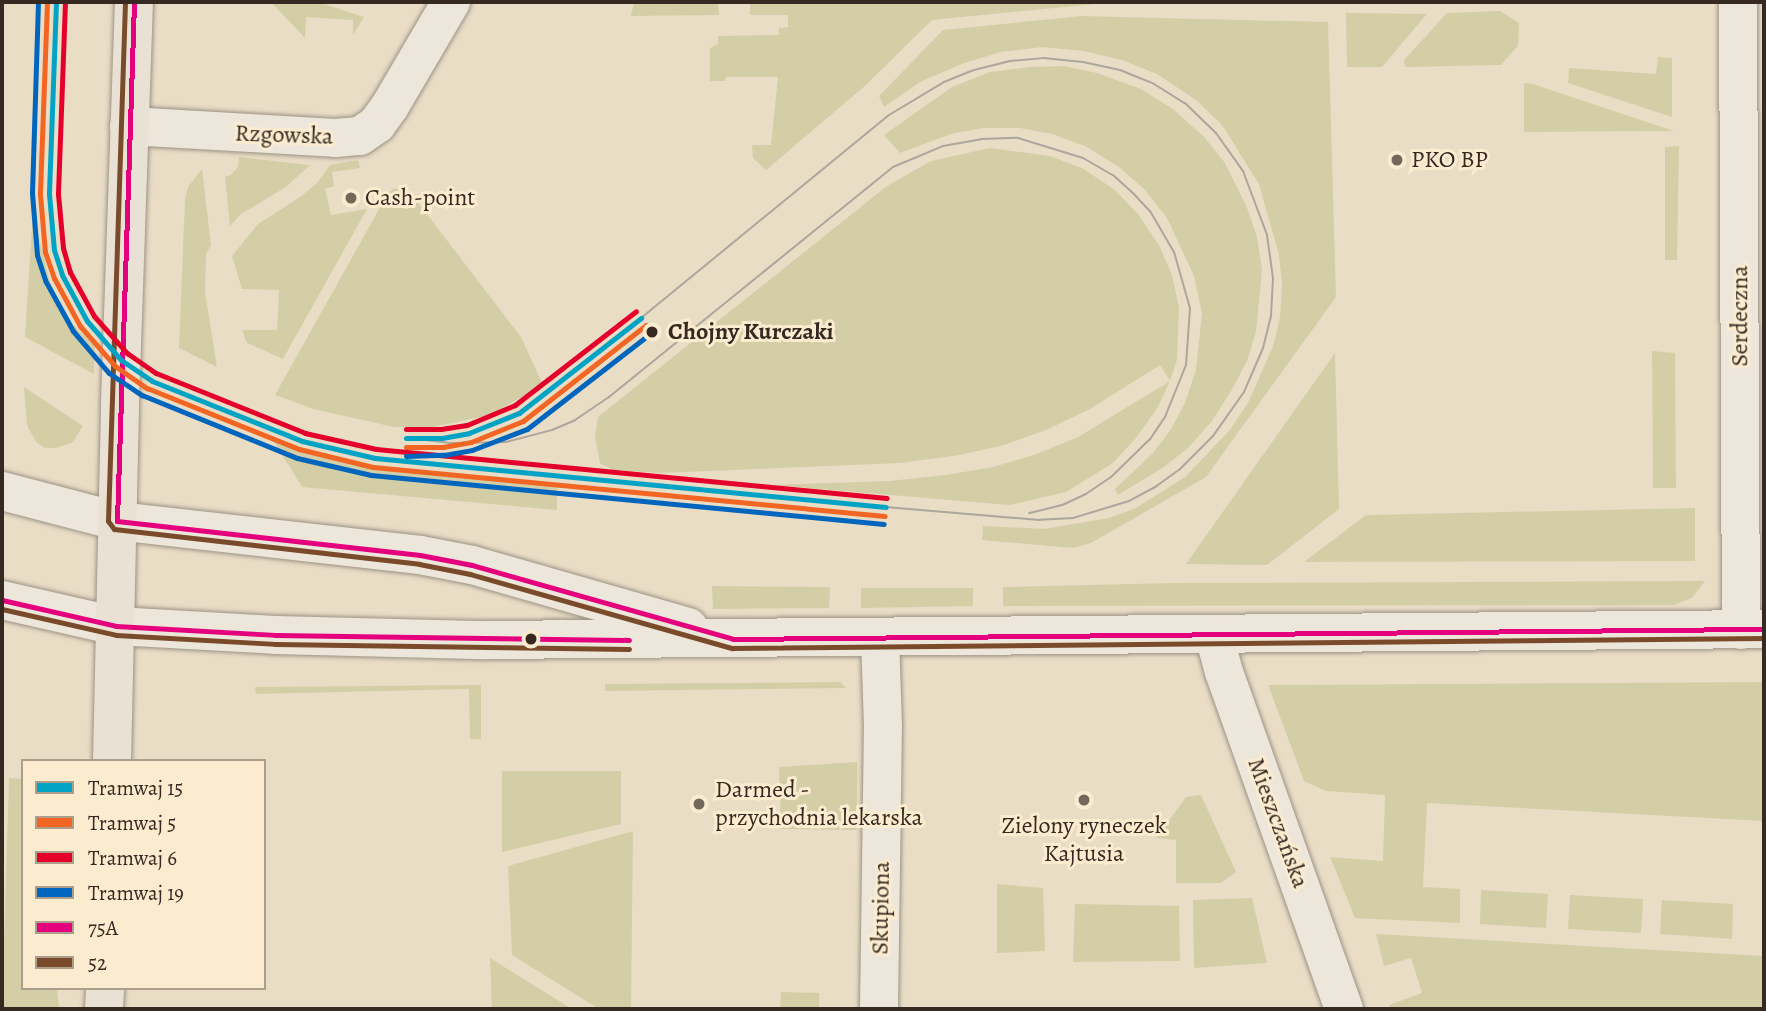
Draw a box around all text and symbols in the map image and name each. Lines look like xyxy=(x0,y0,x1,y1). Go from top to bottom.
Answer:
street label: Rzgowska xyxy=(234,119,334,151)
place label: PKO BP xyxy=(1411,146,1488,174)
marker: PKO BP xyxy=(1389,152,1405,168)
place label: Cash-point xyxy=(365,184,475,212)
marker: Cash-point xyxy=(343,190,359,206)
street label: Serdeczna xyxy=(1726,265,1754,367)
place label: Chojny Kurczaki xyxy=(668,318,834,346)
marker: Chojny Kurczaki xyxy=(642,322,662,342)
unlabelled marker xyxy=(524,632,538,646)
street label: Mieszczańska xyxy=(1241,754,1315,892)
legend xyxy=(21,759,266,990)
text: Tramwaj 15 xyxy=(88,774,183,802)
place label: Darmed - przychodnia lekarska xyxy=(715,776,923,832)
marker: Zielony ryneczek Kajtusia xyxy=(1076,792,1092,808)
marker: Darmed - przychodnia lekarska xyxy=(689,794,709,814)
text: Tramwaj 5 xyxy=(88,809,176,837)
place label: Zielony ryneczek Kajtusia xyxy=(1001,812,1167,868)
text: Tramwaj 6 xyxy=(88,844,177,872)
street label: Skupiona xyxy=(866,861,896,955)
text: Tramwaj 19 xyxy=(88,879,184,907)
text: 75A xyxy=(88,914,118,942)
text: 52 xyxy=(88,949,107,977)

